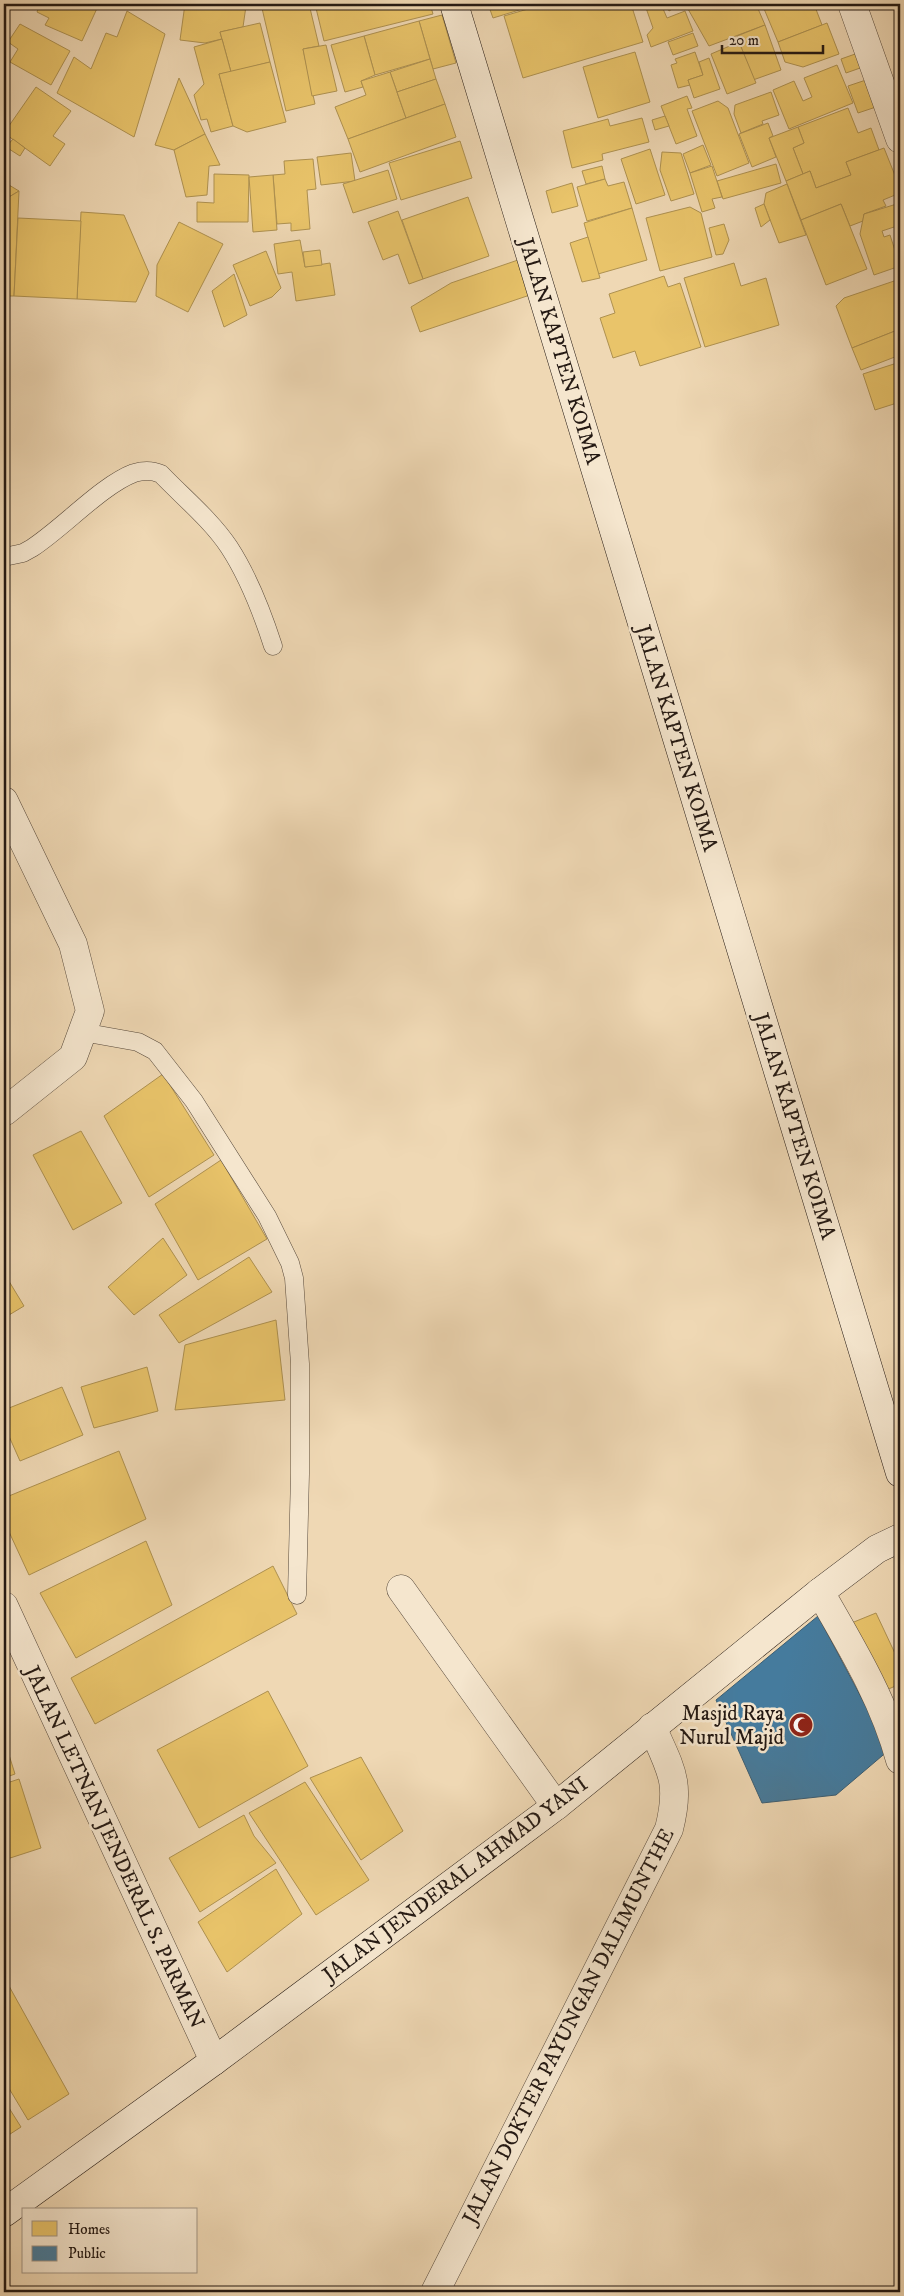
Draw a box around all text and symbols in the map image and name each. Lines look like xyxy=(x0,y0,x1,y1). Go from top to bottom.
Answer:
scale bar xyxy=(722,22,823,54)
text: 20 m xyxy=(729,31,759,50)
street label: JALAN KAPTEN KOIMA xyxy=(512,233,606,468)
street label: JALAN KAPTEN KOIMA xyxy=(629,620,723,855)
street label: JALAN KAPTEN KOIMA xyxy=(747,1008,841,1243)
street label: JALAN LETNAN JENDERAL S. PARMAN xyxy=(18,1660,210,2033)
place label: Masjid Raya Nurul Majid xyxy=(679,1701,785,1751)
mosque icon: Masjid Raya Nurul Majid xyxy=(788,1712,814,1738)
street label: JALAN JENDERAL AHMAD YANI xyxy=(316,1771,593,1989)
street label: JALAN DOKTER PAYUNGAN DALIMUNTHE xyxy=(456,1824,681,2230)
legend xyxy=(22,2208,198,2274)
text: Homes xyxy=(68,2220,110,2239)
text: Public xyxy=(68,2244,106,2263)

